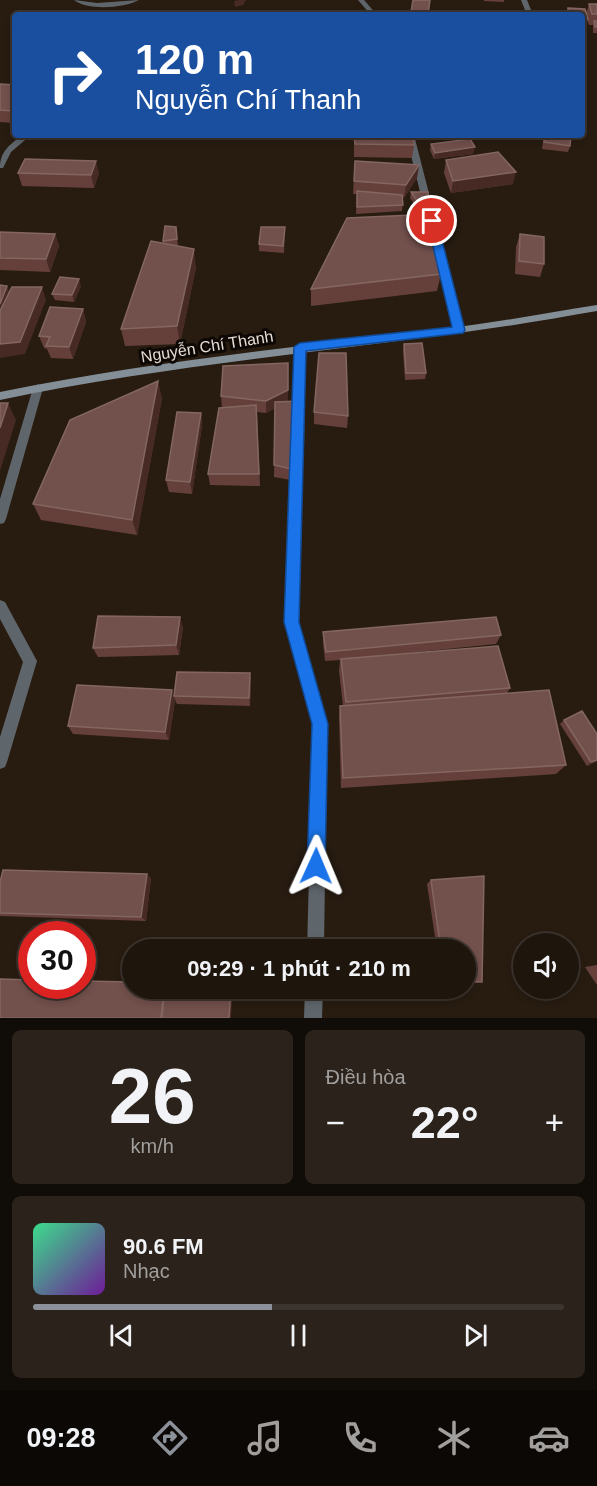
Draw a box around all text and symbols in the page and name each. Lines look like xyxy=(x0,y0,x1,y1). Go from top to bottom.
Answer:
icon: right xyxy=(36,36,114,114)
text: 120 m xyxy=(135,36,254,83)
text: Nguyễn Chí Thanh xyxy=(135,85,361,115)
pin xyxy=(406,195,457,246)
icon: arrive xyxy=(415,204,448,237)
street label: Nguyễn Chí Thanh xyxy=(139,327,275,365)
position arrow xyxy=(284,834,348,898)
speed limit sign: 30 xyxy=(18,921,96,999)
map controls xyxy=(513,933,579,999)
button: sound xyxy=(513,933,579,999)
text: 09:29 · 1 phút · 210 m xyxy=(187,956,411,981)
text: 26 xyxy=(109,1052,196,1140)
text: Điều hòa xyxy=(326,1066,406,1088)
text: 22° xyxy=(411,1097,479,1148)
text: − xyxy=(326,1104,345,1141)
text: + xyxy=(545,1104,564,1141)
text: km/h xyxy=(131,1135,174,1157)
text: 90.6 FM xyxy=(123,1234,204,1259)
text: Nhạc xyxy=(123,1260,170,1282)
icon: previous xyxy=(105,1319,138,1352)
icon: pause xyxy=(282,1319,315,1352)
icon: next xyxy=(459,1319,492,1352)
icon: directions xyxy=(149,1417,191,1459)
icon: music xyxy=(244,1417,286,1459)
icon: phone xyxy=(339,1417,381,1459)
icon: climate xyxy=(433,1417,475,1459)
icon: car xyxy=(528,1417,570,1459)
text: 09:28 xyxy=(26,1423,96,1453)

